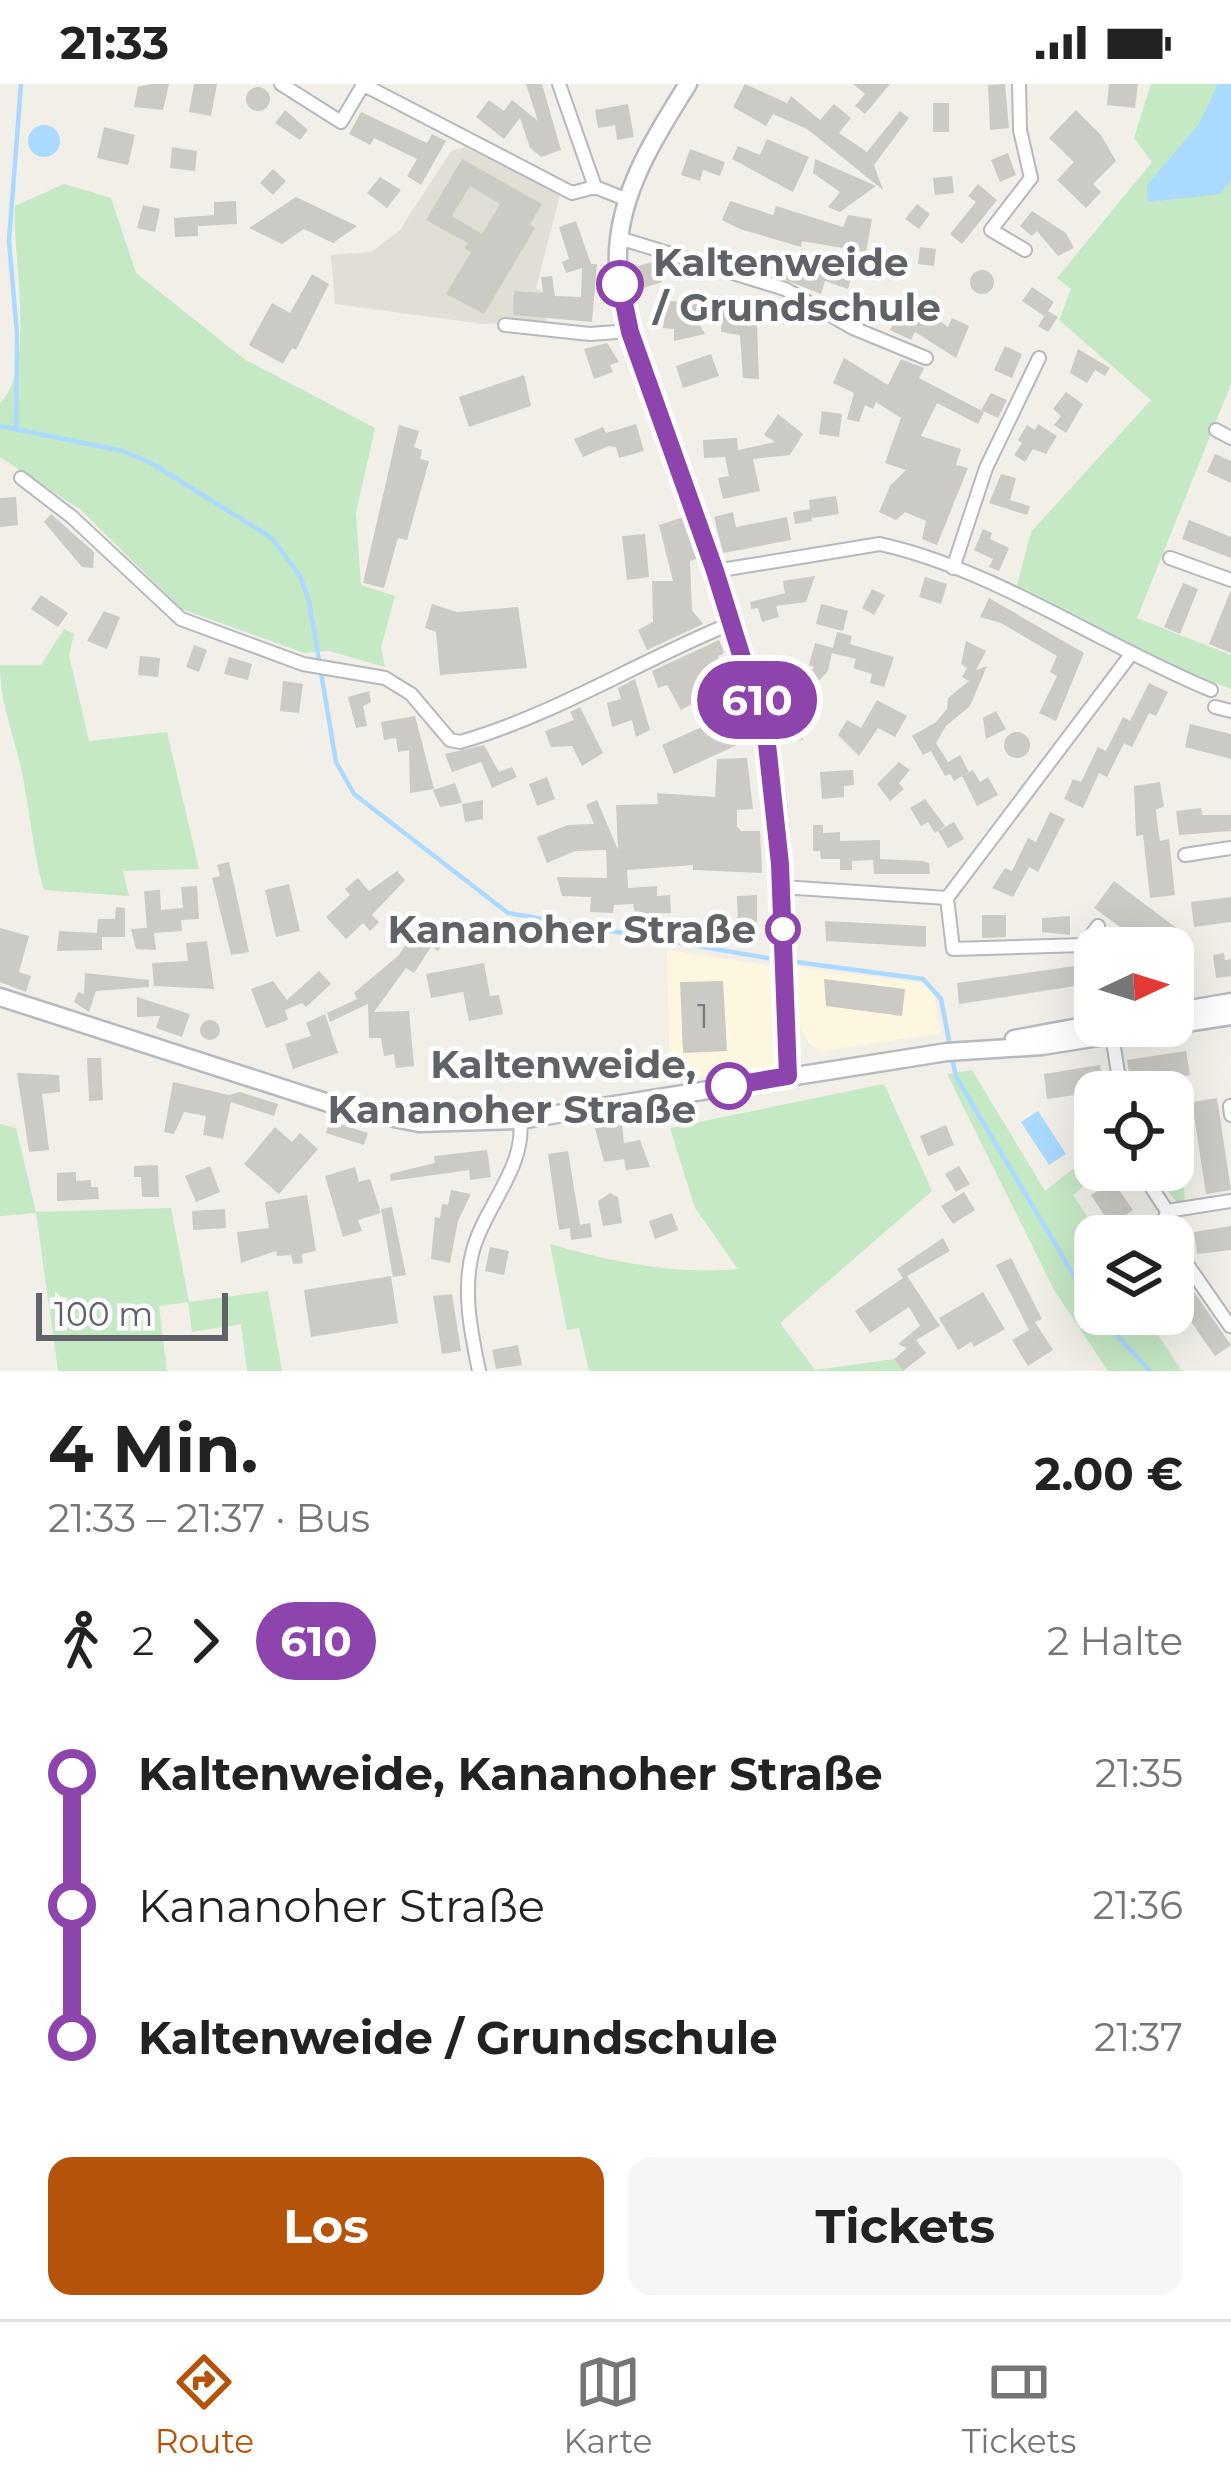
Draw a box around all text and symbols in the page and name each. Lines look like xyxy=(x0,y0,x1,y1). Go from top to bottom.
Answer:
text: 21:33 xyxy=(60,15,169,70)
place label: Kaltenweide / Grundschule xyxy=(651,238,941,331)
marker: Kaltenweide / Grundschule xyxy=(598,262,642,306)
line badge: 610 xyxy=(688,661,826,739)
text: 610 xyxy=(721,674,793,726)
place label: Kananoher Straße xyxy=(387,905,756,953)
marker: Kananoher Straße xyxy=(767,913,799,945)
north arrow xyxy=(1074,927,1194,1047)
map controls xyxy=(1074,927,1194,1335)
house number: 1 xyxy=(697,996,709,1036)
place label: Kaltenweide, Kananoher Straße xyxy=(327,1040,696,1133)
marker: Kaltenweide, Kananoher Straße xyxy=(707,1064,751,1108)
button: locate xyxy=(1074,1071,1194,1191)
button: layers xyxy=(1074,1215,1194,1335)
scale bar xyxy=(36,1287,228,1340)
text: 100 m xyxy=(54,1294,153,1334)
text: 4 Min. xyxy=(48,1408,258,1489)
text: 2.00 € xyxy=(1034,1446,1183,1501)
text: 21:33 – 21:37 · Bus xyxy=(48,1494,370,1542)
icon: walk xyxy=(48,1608,114,1674)
icon: forward xyxy=(172,1608,238,1674)
text: 610 xyxy=(280,1615,352,1667)
text: 2 xyxy=(132,1617,154,1665)
text: 2 Halte xyxy=(1047,1617,1183,1665)
text: Kaltenweide, Kananoher Straße xyxy=(138,1746,883,1801)
text: 21:35 xyxy=(1095,1749,1183,1797)
text: Kananoher Straße xyxy=(138,1878,545,1933)
text: 21:36 xyxy=(1093,1881,1183,1929)
text: Kaltenweide / Grundschule xyxy=(138,2010,778,2065)
text: 21:37 xyxy=(1094,2013,1183,2061)
button: Los xyxy=(48,2157,604,2295)
button: Tickets xyxy=(628,2157,1183,2295)
tab: Route xyxy=(155,2349,254,2461)
tab: Karte xyxy=(563,2349,652,2461)
tab: Tickets xyxy=(962,2349,1076,2461)

